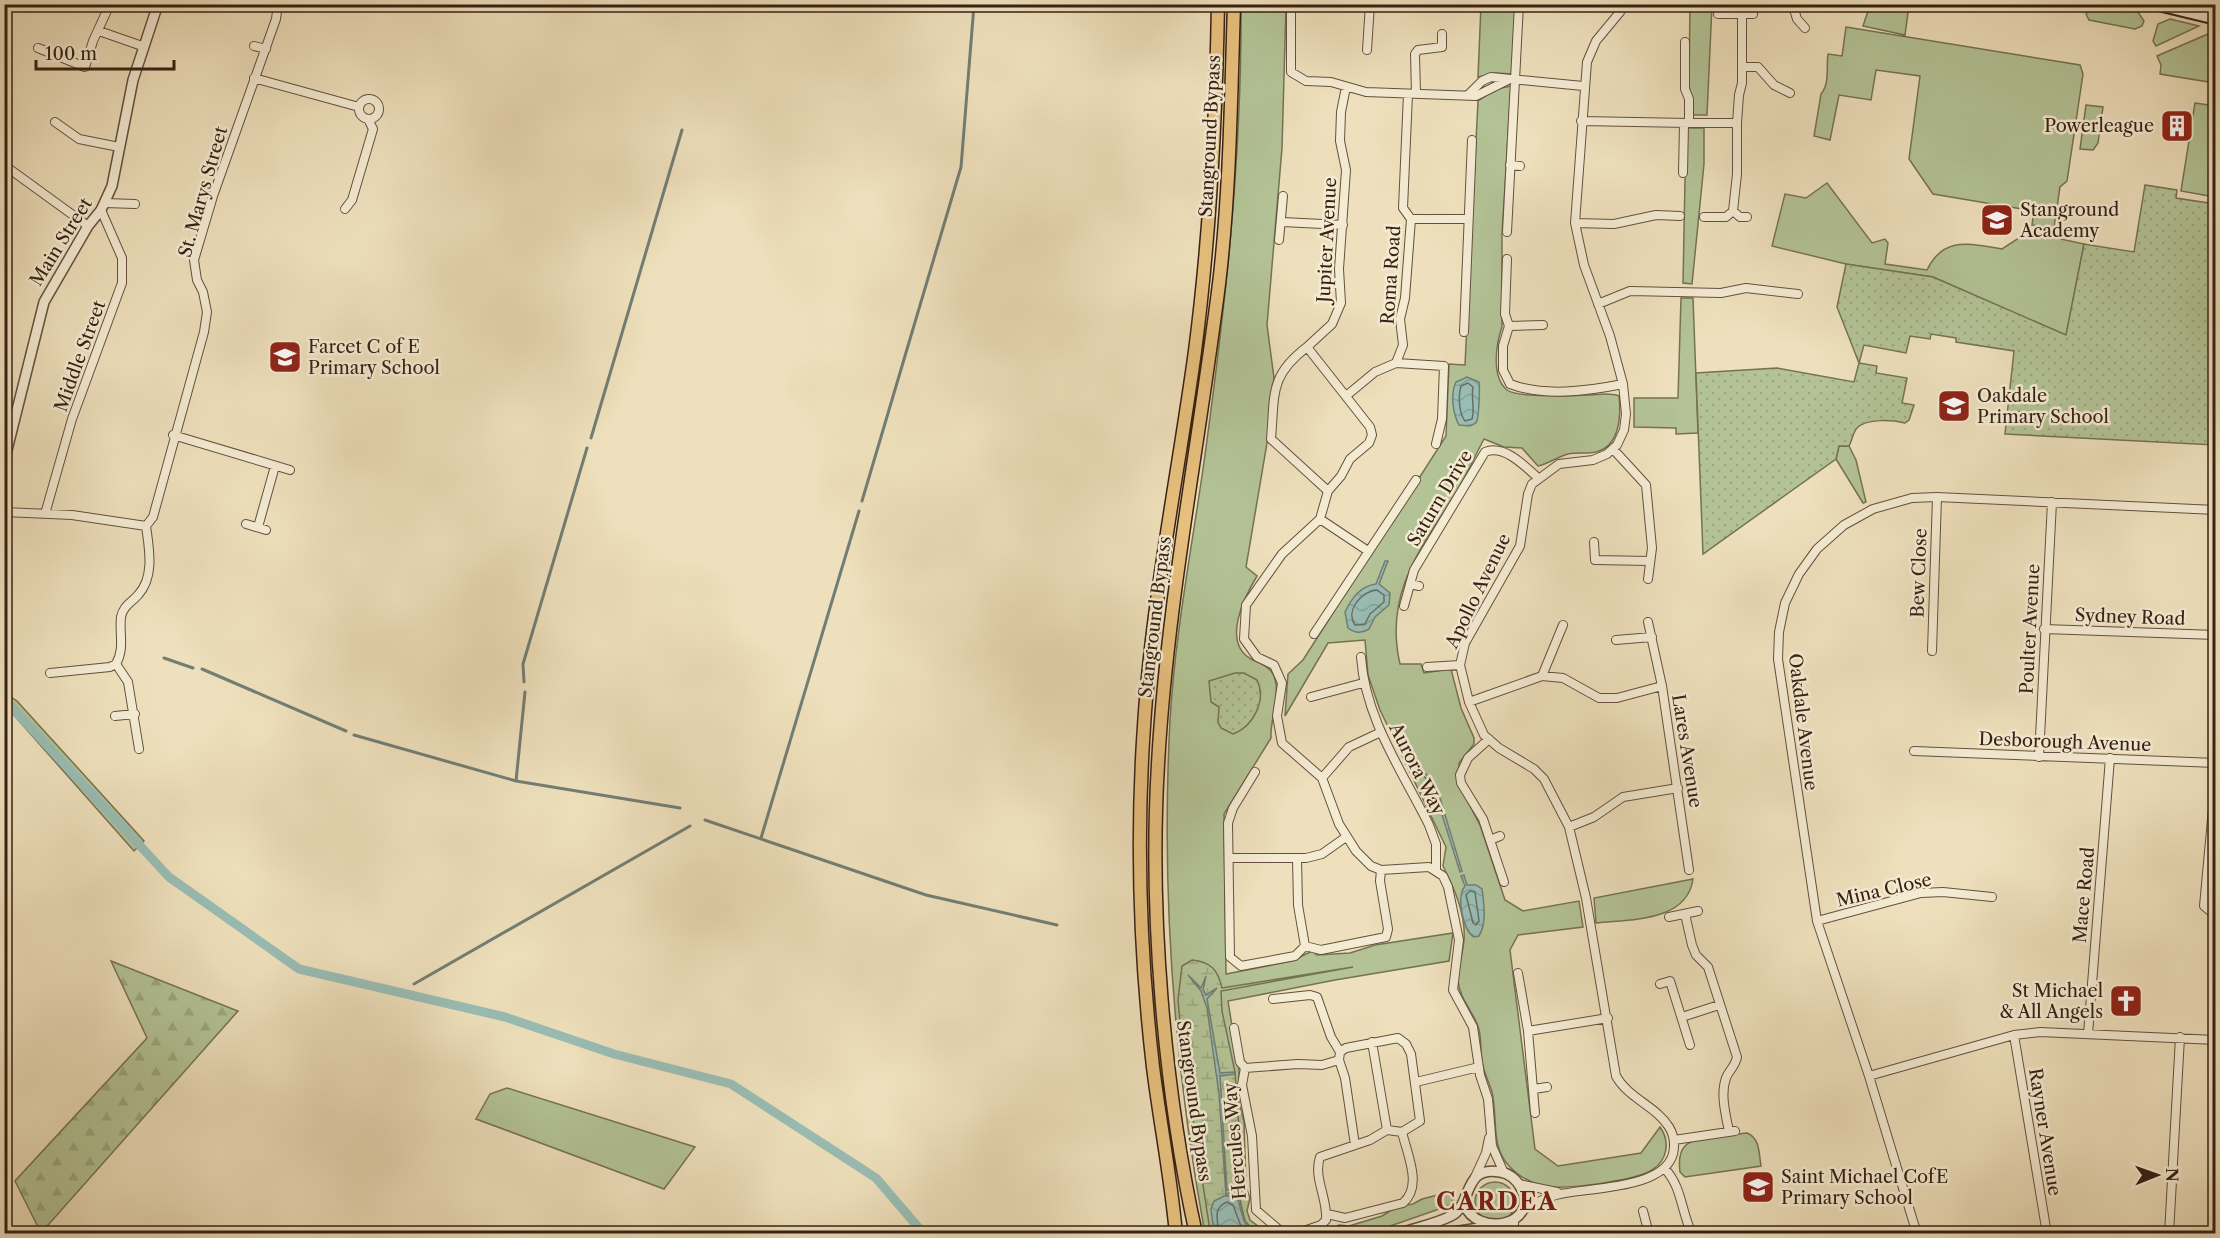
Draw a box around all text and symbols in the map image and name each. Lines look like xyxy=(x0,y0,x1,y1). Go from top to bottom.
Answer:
scale bar xyxy=(36,33,174,71)
text: 100 m xyxy=(45,43,97,65)
street label: Stanground Bypass xyxy=(1195,54,1225,218)
building icon: Powerleague xyxy=(2159,108,2195,144)
place label: Powerleague xyxy=(2044,115,2154,137)
street label: St. Marys Street xyxy=(174,123,232,260)
street label: Jupiter Avenue xyxy=(1313,177,1341,306)
street label: Main Street xyxy=(25,193,97,290)
place label: Stanground Academy xyxy=(2019,199,2119,242)
school or university icon: Stanground Academy xyxy=(1979,202,2015,238)
street label: Roma Road xyxy=(1377,225,1405,325)
street label: Middle Street xyxy=(50,297,111,415)
place label: Farcet C of E Primary School xyxy=(308,336,440,379)
school or university icon: Farcet C of E Primary School xyxy=(267,339,303,375)
place label: Oakdale Primary School xyxy=(1977,385,2109,428)
school or university icon: Oakdale Primary School xyxy=(1936,388,1972,424)
street label: Saturn Drive xyxy=(1403,446,1477,550)
street label: Bew Close xyxy=(1906,528,1932,618)
street label: Apollo Avenue xyxy=(1440,530,1515,653)
street label: Stanground Bypass xyxy=(1134,535,1176,699)
street label: Poulter Avenue xyxy=(2016,563,2044,695)
street label: Sydney Road xyxy=(2074,604,2186,630)
street label: Oakdale Avenue xyxy=(1784,652,1822,792)
street label: Lares Avenue xyxy=(1667,693,1707,809)
street label: Aurora Way xyxy=(1384,718,1450,820)
street label: Desborough Avenue xyxy=(1978,728,2152,756)
street label: Mace Road xyxy=(2069,846,2099,944)
street label: Mina Close xyxy=(1834,868,1934,912)
place label: St Michael & All Angels xyxy=(1999,980,2103,1023)
church icon: St Michael & All Angels xyxy=(2108,983,2144,1019)
street label: Stanground Bypass xyxy=(1172,1019,1216,1183)
street label: Rayner Avenue xyxy=(2024,1067,2066,1197)
street label: Hercules Way xyxy=(1219,1081,1251,1201)
north arrow xyxy=(2127,1145,2187,1205)
place label: Saint Michael CofE Primary School xyxy=(1781,1166,1948,1209)
text: N xyxy=(2162,1168,2182,1182)
school or university icon: Saint Michael CofE Primary School xyxy=(1740,1169,1776,1205)
district label: CARDEA xyxy=(1436,1187,1558,1216)

